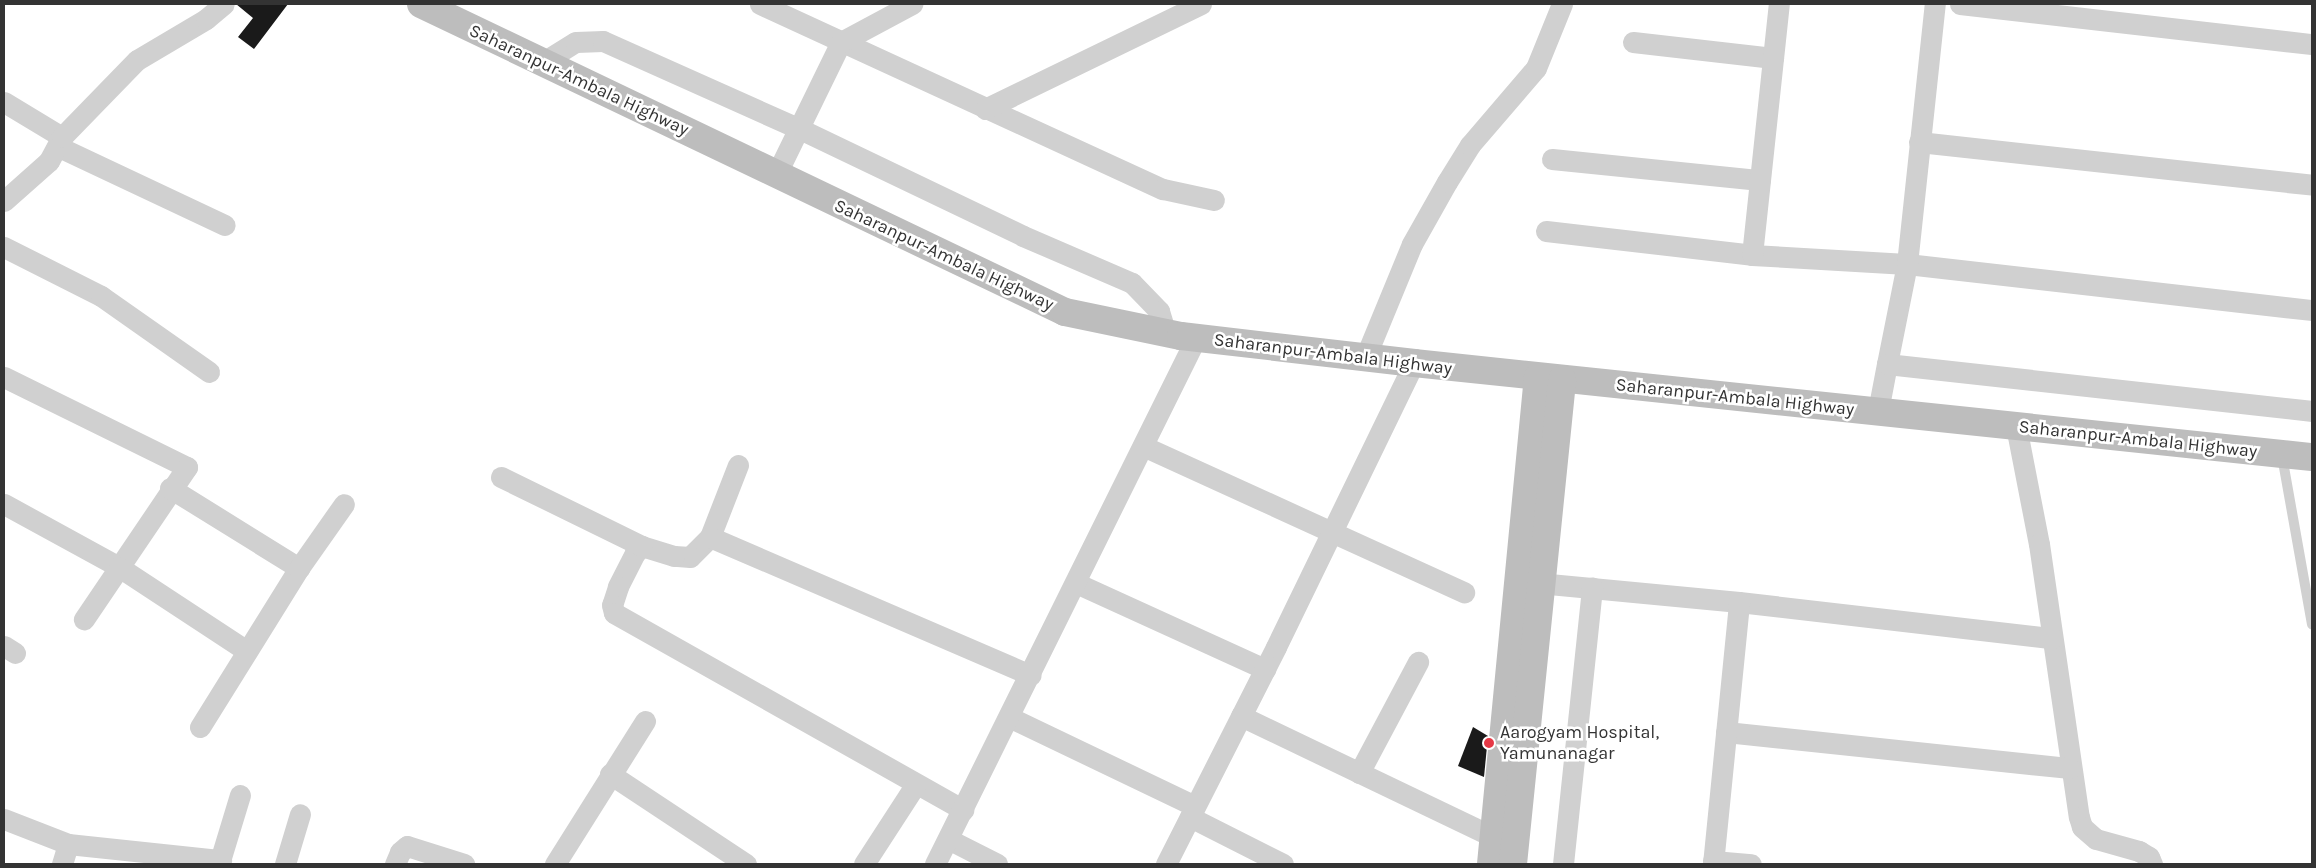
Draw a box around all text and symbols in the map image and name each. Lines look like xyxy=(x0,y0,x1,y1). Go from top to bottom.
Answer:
street label: Saharanpur-Ambala Highway xyxy=(466,20,692,140)
street label: Saharanpur-Ambala Highway xyxy=(831,195,1057,315)
street label: Saharanpur-Ambala Highway xyxy=(1213,329,1453,379)
street label: Saharanpur-Ambala Highway xyxy=(1615,374,1855,420)
street label: Saharanpur-Ambala Highway xyxy=(2018,416,2258,462)
place label: Aarogyam Hospital, Yamunanagar xyxy=(1500,722,1659,764)
marker: Aarogyam Hospital, Yamunanagar xyxy=(1482,736,1496,750)

